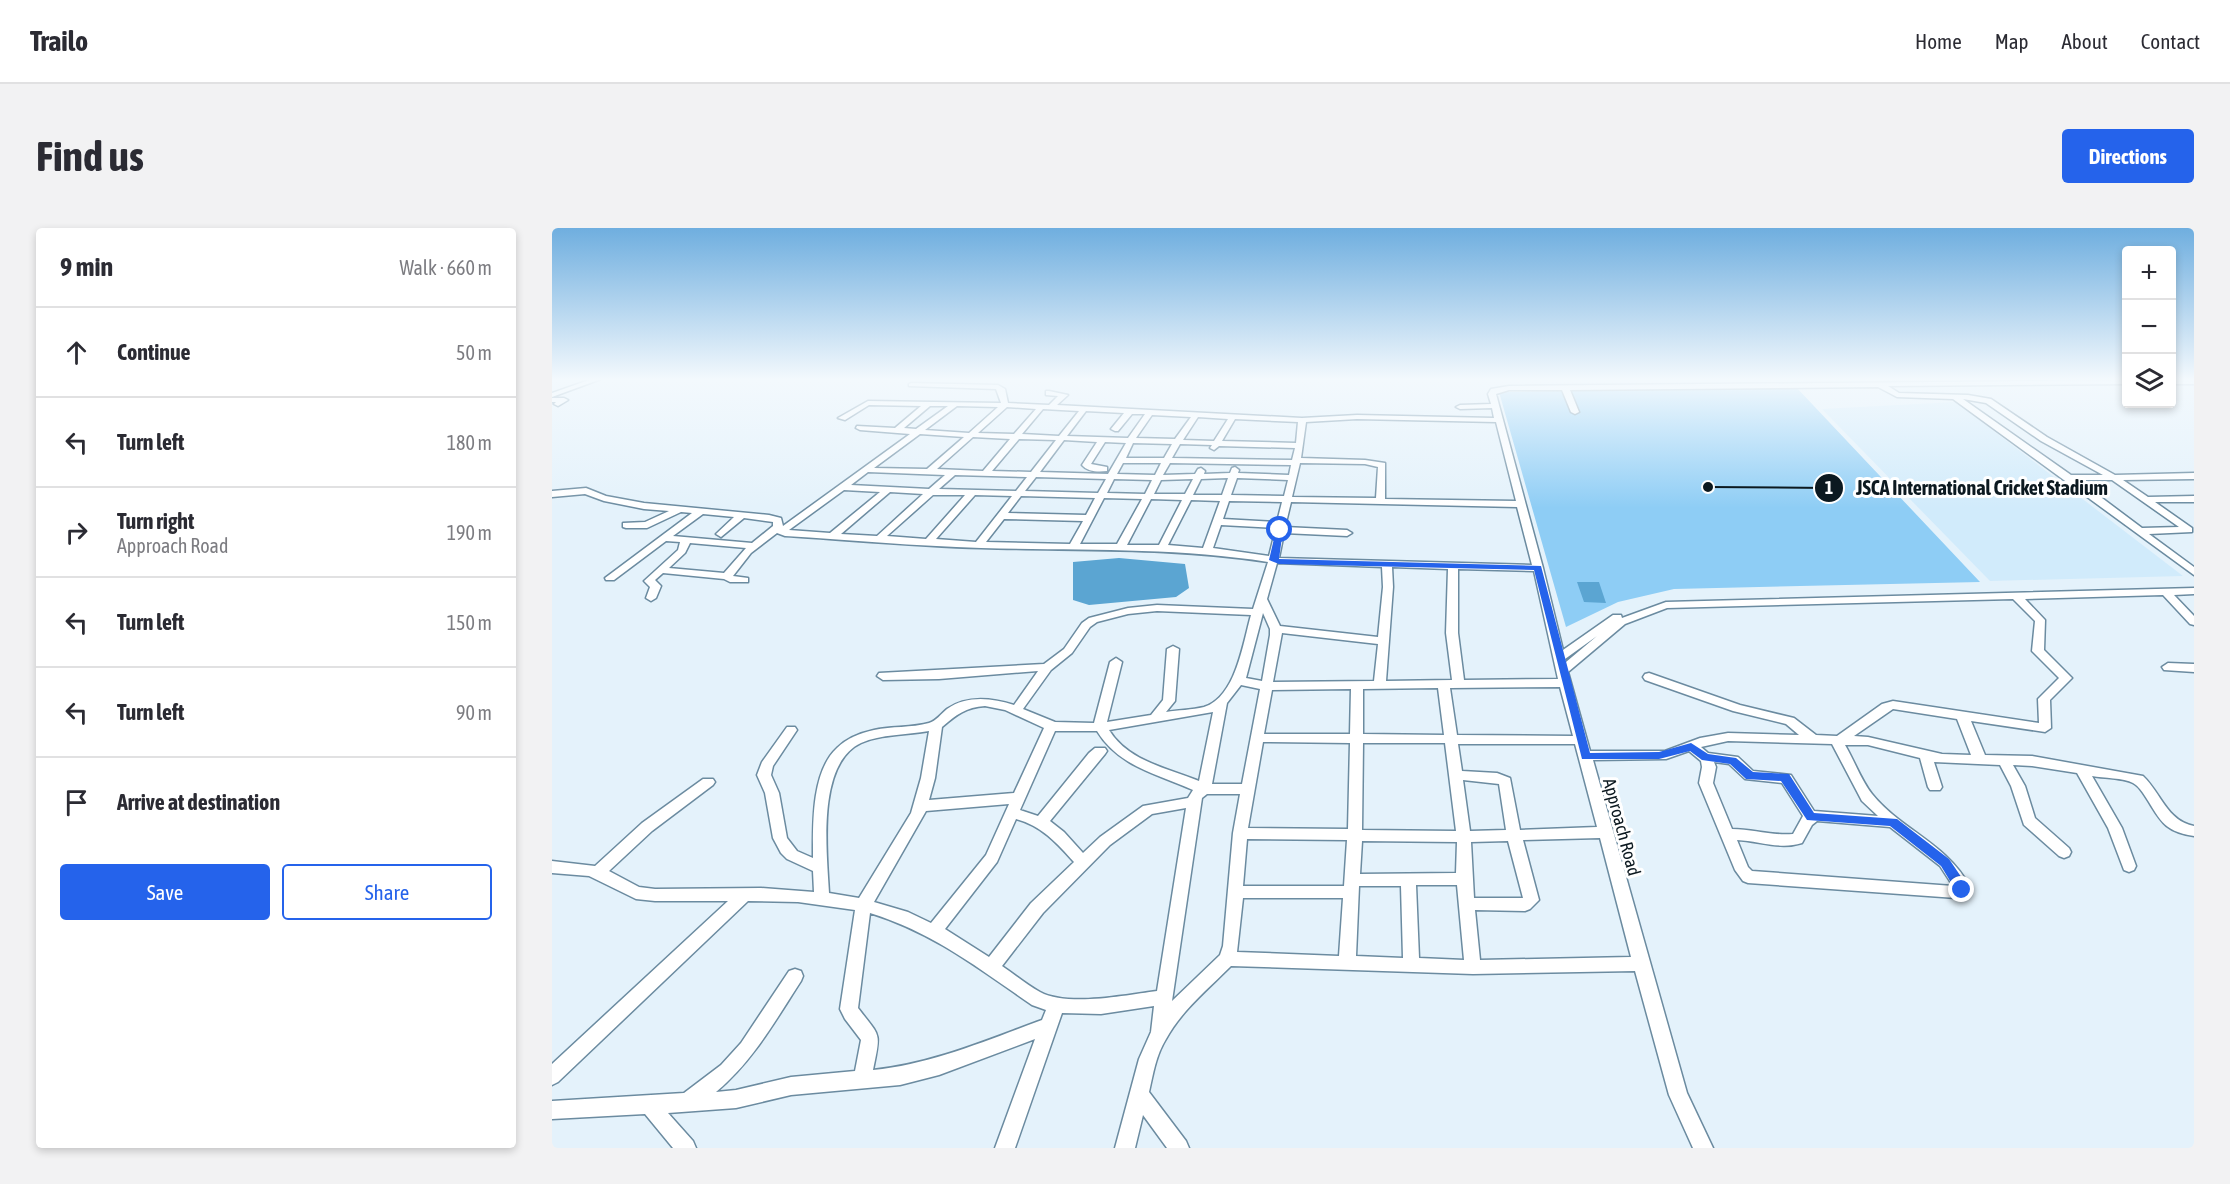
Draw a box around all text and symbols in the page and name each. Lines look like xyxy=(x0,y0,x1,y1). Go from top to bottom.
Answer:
text: Trailo xyxy=(30,25,88,57)
text: Home xyxy=(1915,29,1962,53)
text: Map xyxy=(1995,29,2029,53)
text: About xyxy=(2062,29,2108,53)
text: Contact xyxy=(2141,29,2200,53)
button: Directions xyxy=(2062,129,2194,183)
text: Find us xyxy=(36,132,144,180)
map controls xyxy=(2122,246,2176,408)
button: + xyxy=(2122,246,2176,300)
text: 9 min xyxy=(60,252,113,282)
text: Walk · 660 m xyxy=(400,256,492,279)
button: − xyxy=(2122,300,2176,354)
icon: ahead xyxy=(60,336,93,369)
text: Continue xyxy=(117,339,191,365)
text: 50 m xyxy=(456,341,492,364)
button: layers xyxy=(2122,354,2176,408)
icon: left xyxy=(60,426,93,459)
text: Turn left xyxy=(117,429,184,455)
text: 180 m xyxy=(447,431,492,454)
callout: JSCA International Cricket Stadium xyxy=(1814,469,2120,507)
text: JSCA International Cricket Stadium xyxy=(1855,476,2108,499)
text: 1 xyxy=(1825,477,1833,498)
text: Turn right xyxy=(117,508,194,534)
icon: right xyxy=(60,516,93,549)
route start xyxy=(1266,516,1292,542)
text: 190 m xyxy=(447,521,492,544)
text: Approach Road xyxy=(117,534,228,557)
icon: left xyxy=(60,606,93,639)
text: Turn left xyxy=(117,609,184,635)
text: 150 m xyxy=(447,611,492,634)
icon: left xyxy=(60,696,93,729)
text: Turn left xyxy=(117,699,184,725)
text: 90 m xyxy=(456,701,492,724)
street label: Approach Road xyxy=(1599,776,1645,878)
icon: arrive xyxy=(60,786,93,819)
text: Arrive at destination xyxy=(117,789,280,815)
button: Save xyxy=(60,864,270,920)
button: Share xyxy=(282,864,492,920)
route end xyxy=(1948,876,1974,902)

